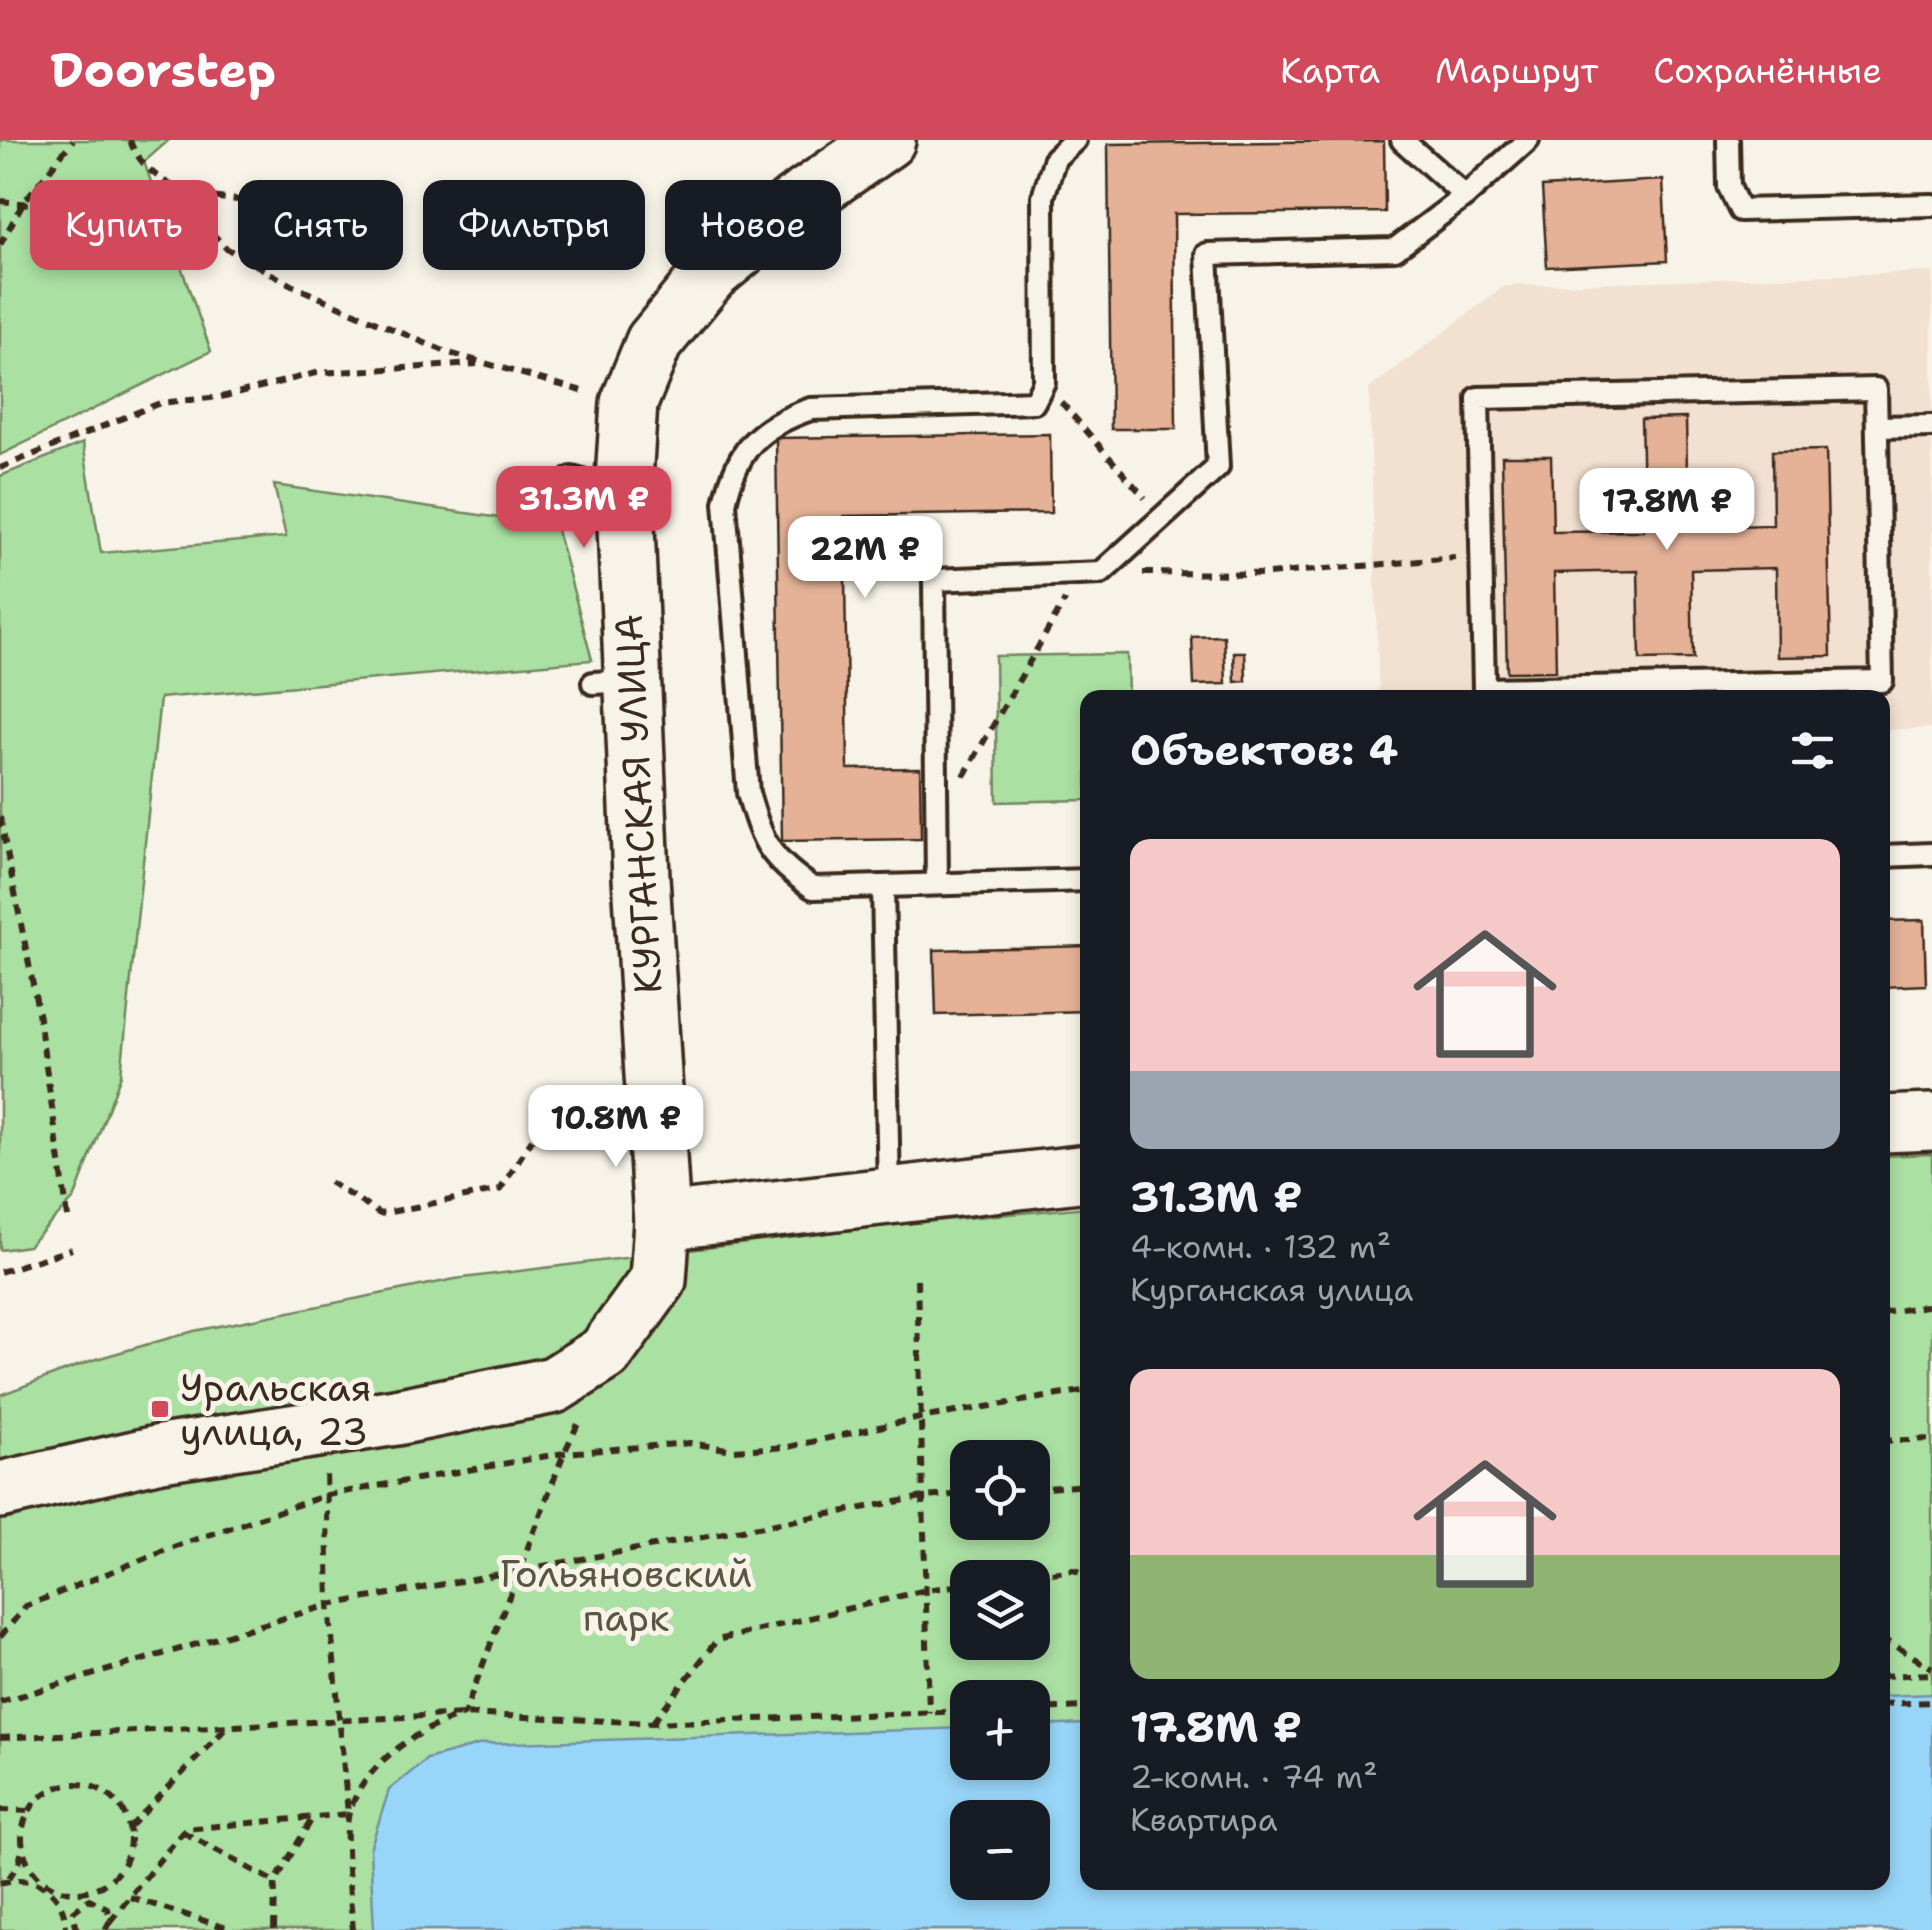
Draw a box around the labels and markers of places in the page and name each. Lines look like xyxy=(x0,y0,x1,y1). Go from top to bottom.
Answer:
pin: 31.3M ₽ xyxy=(492,466,676,551)
pin: 17.8M ₽ xyxy=(1575,468,1759,553)
pin: 22M ₽ xyxy=(795,516,935,601)
pin: 10.8M ₽ xyxy=(524,1085,708,1170)
place label: Уральская улица, 23 xyxy=(180,1362,372,1457)
marker: Уральская улица, 23 xyxy=(149,1398,171,1420)

